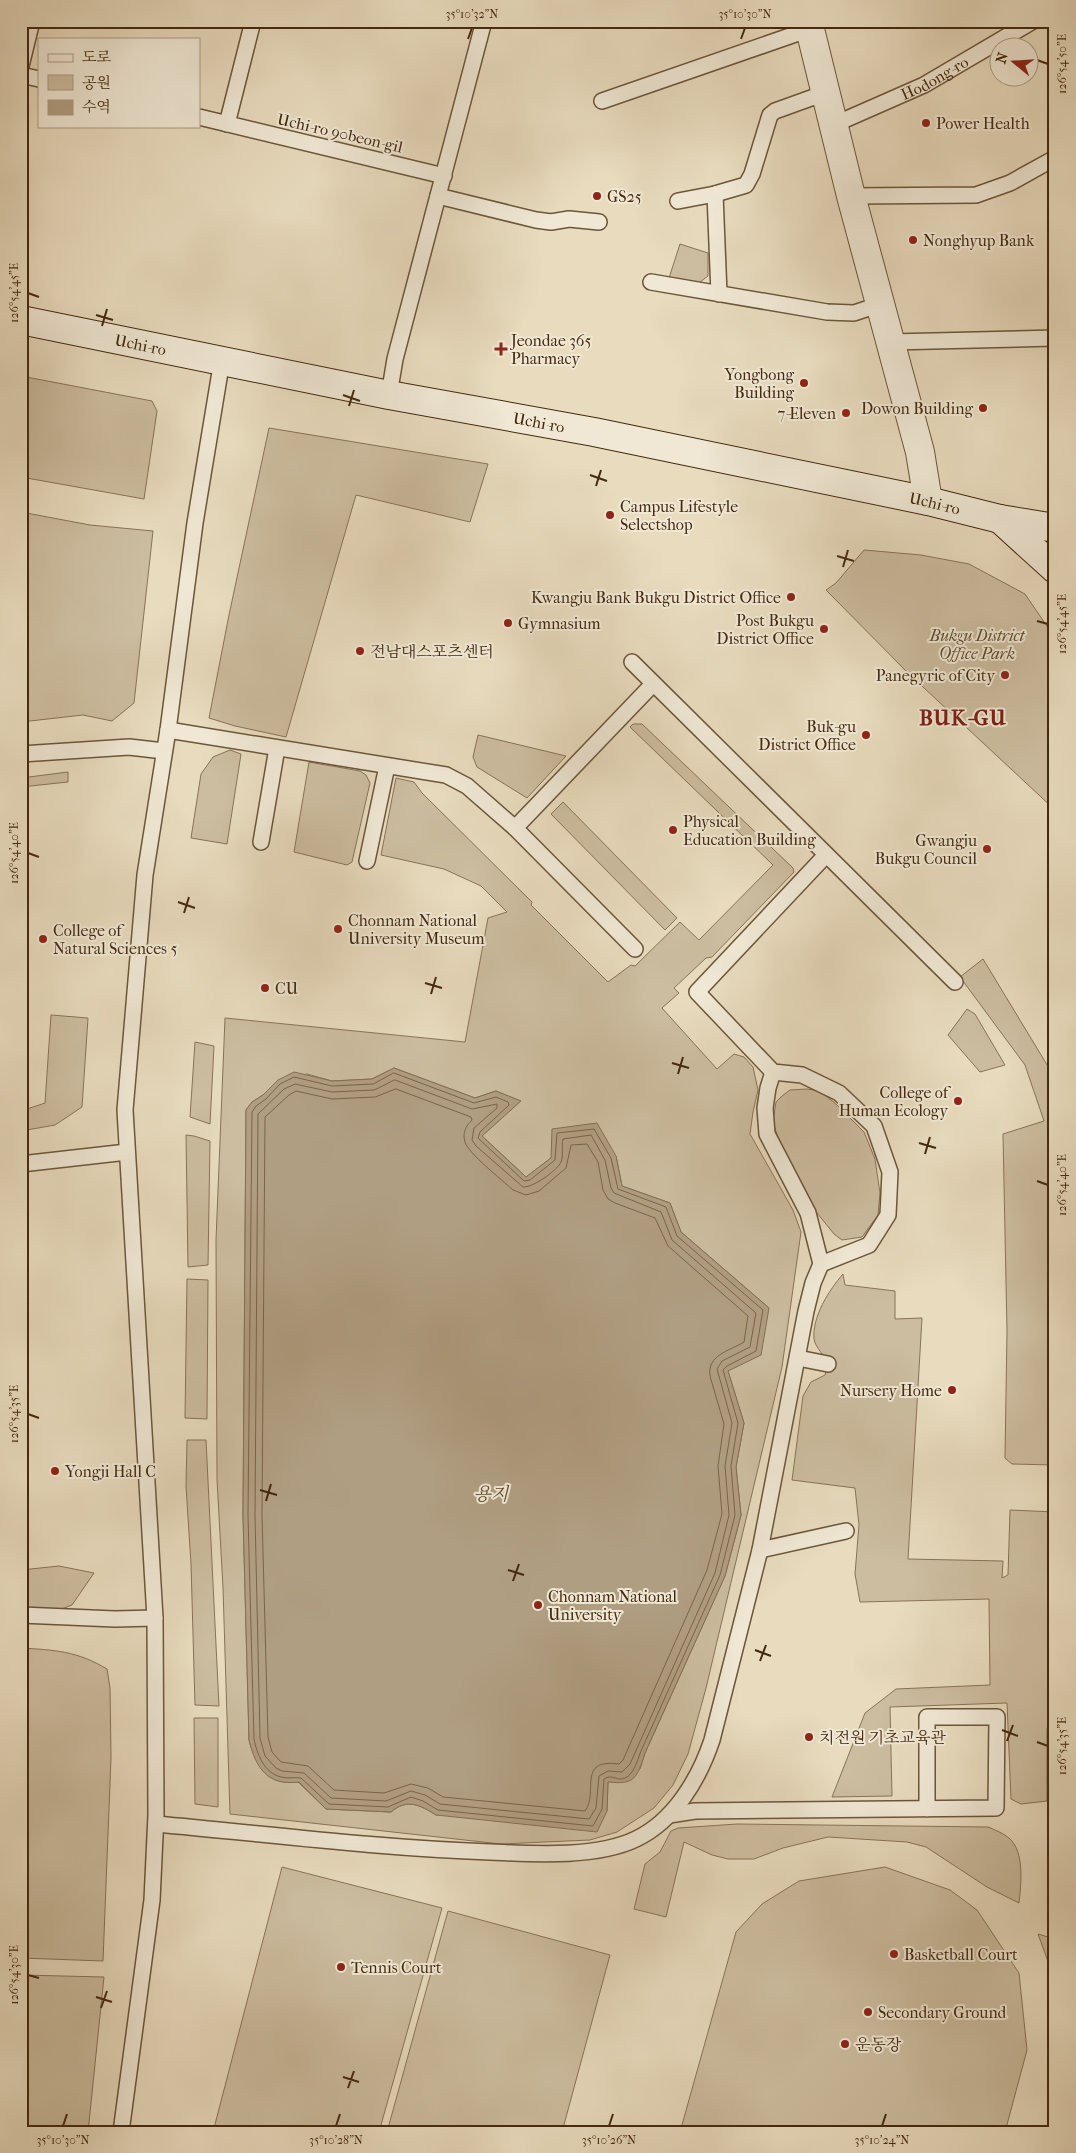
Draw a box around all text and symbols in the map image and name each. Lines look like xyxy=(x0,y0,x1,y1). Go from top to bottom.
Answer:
text: 35°10'32"N xyxy=(446,7,498,21)
text: 35°10'30"N xyxy=(718,7,772,21)
text: 126°54'50"E xyxy=(1055,34,1069,94)
legend xyxy=(38,38,200,128)
north arrow xyxy=(988,38,1038,88)
text: 도로 xyxy=(82,48,111,66)
text: N xyxy=(992,50,1012,66)
street label: Hodong-ro xyxy=(898,52,972,104)
text: 공원 xyxy=(82,74,111,92)
text: 수역 xyxy=(82,98,111,116)
street label: Uchi-ro 90beon-gil xyxy=(275,109,405,157)
place label: Power Health xyxy=(936,114,1030,133)
marker: Power Health xyxy=(920,117,932,129)
place label: GS25 xyxy=(607,187,642,206)
marker: GS25 xyxy=(591,190,603,202)
place label: Nonghyup Bank xyxy=(923,231,1035,250)
marker: Nonghyup Bank xyxy=(907,234,919,246)
text: 126°54'45"E xyxy=(7,263,21,323)
street label: Uchi-ro xyxy=(113,330,168,359)
place label: Jeondae 365 Pharmacy xyxy=(509,331,592,368)
marker: Jeondae 365 Pharmacy xyxy=(495,343,507,355)
place label: Yongbong Building xyxy=(724,365,794,402)
marker: Yongbong Building xyxy=(798,377,810,389)
place label: Dowon Building xyxy=(861,399,973,418)
marker: Dowon Building xyxy=(977,402,989,414)
place label: 7-Eleven xyxy=(777,404,837,423)
marker: 7-Eleven xyxy=(840,407,852,419)
street label: Uchi-ro xyxy=(512,408,566,436)
street label: Uchi-ro xyxy=(907,488,962,518)
place label: Campus Lifestyle Selectshop xyxy=(620,497,738,534)
marker: Campus Lifestyle Selectshop xyxy=(604,509,616,521)
place label: Kwangju Bank Bukgu District Office xyxy=(531,588,781,607)
marker: Kwangju Bank Bukgu District Office xyxy=(785,591,797,603)
text: 126°54'45"E xyxy=(1055,594,1069,654)
place label: Post Bukgu District Office xyxy=(716,611,814,648)
place label: Gymnasium xyxy=(518,614,601,633)
marker: Gymnasium xyxy=(502,617,514,629)
marker: Post Bukgu District Office xyxy=(818,623,830,635)
park label: Bukgu District Office Park xyxy=(929,626,1026,663)
place label: 전남대스포츠센터 xyxy=(370,642,494,661)
marker: 전남대스포츠센터 xyxy=(354,645,366,657)
place label: Panegyric of City xyxy=(876,666,995,685)
marker: Panegyric of City xyxy=(999,669,1011,681)
district label: BUK-GU xyxy=(919,706,1007,730)
place label: Buk-gu District Office xyxy=(758,717,856,754)
marker: Buk-gu District Office xyxy=(860,729,872,741)
place label: Physical Education Building xyxy=(683,812,816,849)
text: 126°54'40"E xyxy=(7,822,21,884)
marker: Physical Education Building xyxy=(667,824,679,836)
place label: Gwangju Bukgu Council xyxy=(875,831,978,868)
marker: Gwangju Bukgu Council xyxy=(981,843,993,855)
place label: Chonnam National University Museum xyxy=(348,911,485,948)
place label: College of Natural Sciences 5 xyxy=(53,921,177,958)
marker: Chonnam National University Museum xyxy=(332,923,344,935)
marker: College of Natural Sciences 5 xyxy=(37,933,49,945)
place label: CU xyxy=(275,979,299,998)
marker: CU xyxy=(259,982,271,994)
place label: College of Human Ecology xyxy=(839,1083,952,1120)
marker: College of Human Ecology xyxy=(952,1095,964,1107)
text: 126°54'40"E xyxy=(1055,1154,1069,1216)
place label: Nursery Home xyxy=(840,1381,942,1400)
marker: Nursery Home xyxy=(946,1384,958,1396)
text: 126°54'35"E xyxy=(7,1385,21,1443)
place label: Yongji Hall C xyxy=(64,1462,156,1481)
marker: Yongji Hall C xyxy=(49,1465,61,1477)
water label: 용지 xyxy=(474,1484,510,1505)
place label: Chonnam National University xyxy=(548,1587,678,1624)
marker: Chonnam National University xyxy=(532,1599,544,1611)
text: 126°54'35"E xyxy=(1055,1717,1069,1775)
place label: 치전원 기초교육관 xyxy=(819,1728,947,1747)
marker: 치전원 기초교육관 xyxy=(803,1731,815,1743)
text: 126°54'30"E xyxy=(7,1945,21,2005)
place label: Basketball Court xyxy=(904,1945,1018,1964)
marker: Basketball Court xyxy=(888,1948,900,1960)
place label: Tennis Court xyxy=(351,1958,442,1977)
marker: Tennis Court xyxy=(335,1961,347,1973)
place label: Secondary Ground xyxy=(878,2003,1007,2022)
marker: Secondary Ground xyxy=(862,2006,874,2018)
place label: 운동장 xyxy=(855,2035,902,2054)
marker: 운동장 xyxy=(839,2038,851,2050)
text: 35°10'30"N xyxy=(36,2133,90,2147)
text: 35°10'28"N xyxy=(309,2133,363,2147)
text: 35°10'26"N xyxy=(582,2133,636,2147)
text: 35°10'24"N xyxy=(855,2133,909,2147)

